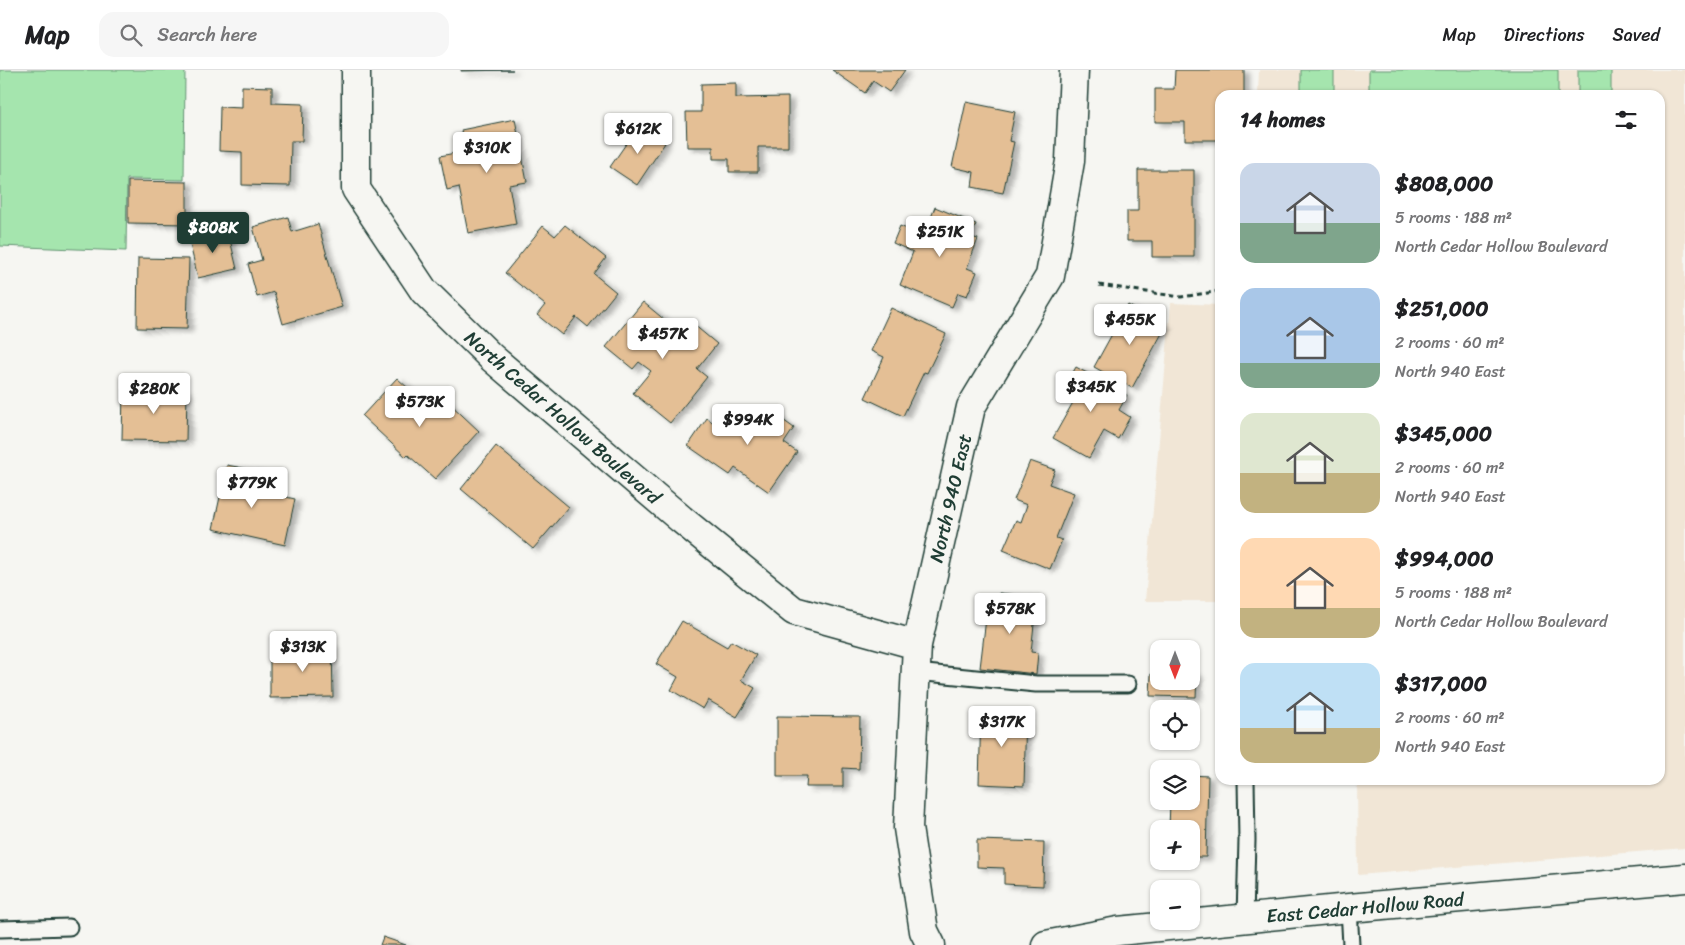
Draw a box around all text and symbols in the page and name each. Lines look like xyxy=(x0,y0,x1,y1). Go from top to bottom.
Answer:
search box xyxy=(99,12,449,57)
text: Map xyxy=(25,14,69,56)
text: Search here xyxy=(157,18,257,51)
text: Map xyxy=(1443,19,1476,51)
text: Directions xyxy=(1504,19,1585,51)
text: Saved xyxy=(1613,19,1660,51)
icon: search xyxy=(117,21,145,49)
text: 14 homes xyxy=(1240,101,1325,139)
icon: filters xyxy=(1612,106,1640,134)
pin: $612K xyxy=(603,112,673,155)
text: $612K xyxy=(615,114,661,143)
pin: $310K xyxy=(452,132,522,174)
text: $310K xyxy=(464,133,510,162)
text: $808,000 xyxy=(1395,165,1493,203)
icon: home xyxy=(1280,183,1340,243)
text: 5 rooms · 188 m² xyxy=(1395,203,1512,232)
pin: $808K xyxy=(178,212,248,254)
text: $808K xyxy=(188,213,238,242)
pin: $251K xyxy=(905,216,975,258)
text: $251K xyxy=(917,217,963,246)
text: North Cedar Hollow Boulevard xyxy=(1395,232,1607,261)
text: $251,000 xyxy=(1395,290,1489,328)
pin: $455K xyxy=(1095,304,1165,346)
text: $455K xyxy=(1105,305,1155,334)
icon: home xyxy=(1280,308,1340,368)
pin: $457K xyxy=(628,318,698,360)
text: $457K xyxy=(638,319,688,348)
street label: North Cedar Hollow Boulevard xyxy=(457,322,670,514)
text: 2 rooms · 60 m² xyxy=(1395,328,1505,357)
text: North 940 East xyxy=(1395,357,1506,386)
pin: $345K xyxy=(1056,370,1126,413)
pin: $280K xyxy=(119,372,189,415)
text: $345K xyxy=(1066,372,1116,401)
text: $280K xyxy=(129,374,179,403)
pin: $573K xyxy=(385,386,455,428)
text: $573K xyxy=(396,387,444,416)
pin: $994K xyxy=(713,404,783,446)
text: $994K xyxy=(723,405,773,434)
text: $345,000 xyxy=(1395,415,1492,453)
street label: North 940 East xyxy=(920,430,981,566)
icon: home xyxy=(1280,433,1340,493)
text: 2 rooms · 60 m² xyxy=(1395,453,1505,482)
pin: $779K xyxy=(217,466,287,509)
text: $779K xyxy=(228,468,276,497)
text: North 940 East xyxy=(1395,482,1506,511)
text: $994,000 xyxy=(1395,540,1494,578)
icon: home xyxy=(1280,558,1340,618)
text: 5 rooms · 188 m² xyxy=(1395,578,1512,607)
pin: $578K xyxy=(975,592,1045,635)
text: $578K xyxy=(985,594,1035,623)
text: North Cedar Hollow Boulevard xyxy=(1395,607,1607,636)
pin: $313K xyxy=(268,630,338,673)
text: $313K xyxy=(281,632,325,661)
north arrow xyxy=(1150,640,1200,690)
map controls xyxy=(1150,640,1200,930)
text: $317,000 xyxy=(1395,665,1487,703)
icon: home xyxy=(1280,683,1340,743)
button: locate xyxy=(1150,700,1200,750)
text: 2 rooms · 60 m² xyxy=(1395,703,1505,732)
pin: $317K xyxy=(967,706,1037,748)
text: $317K xyxy=(979,707,1025,736)
text: North 940 East xyxy=(1395,732,1506,761)
button: layers xyxy=(1150,760,1200,810)
button: + xyxy=(1150,820,1200,870)
button: − xyxy=(1150,880,1200,930)
street label: East Cedar Hollow Road xyxy=(1265,882,1466,933)

